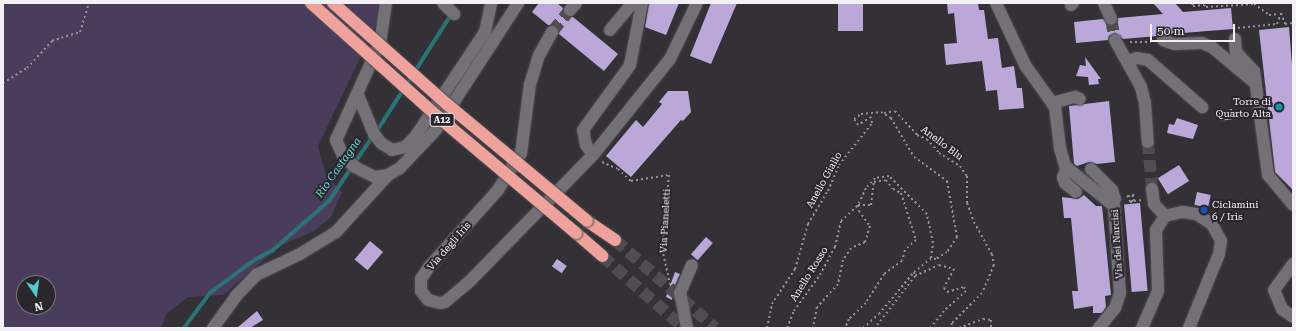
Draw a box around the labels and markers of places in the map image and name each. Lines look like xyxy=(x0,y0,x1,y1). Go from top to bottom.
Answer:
place label: Torre di Quarto Alta xyxy=(1216,95,1271,118)
marker: Torre di Quarto Alta xyxy=(1274,102,1284,112)
place label: Ciclamini 6 / Iris xyxy=(1212,198,1259,222)
marker: Ciclamini 6 / Iris xyxy=(1199,205,1209,215)

